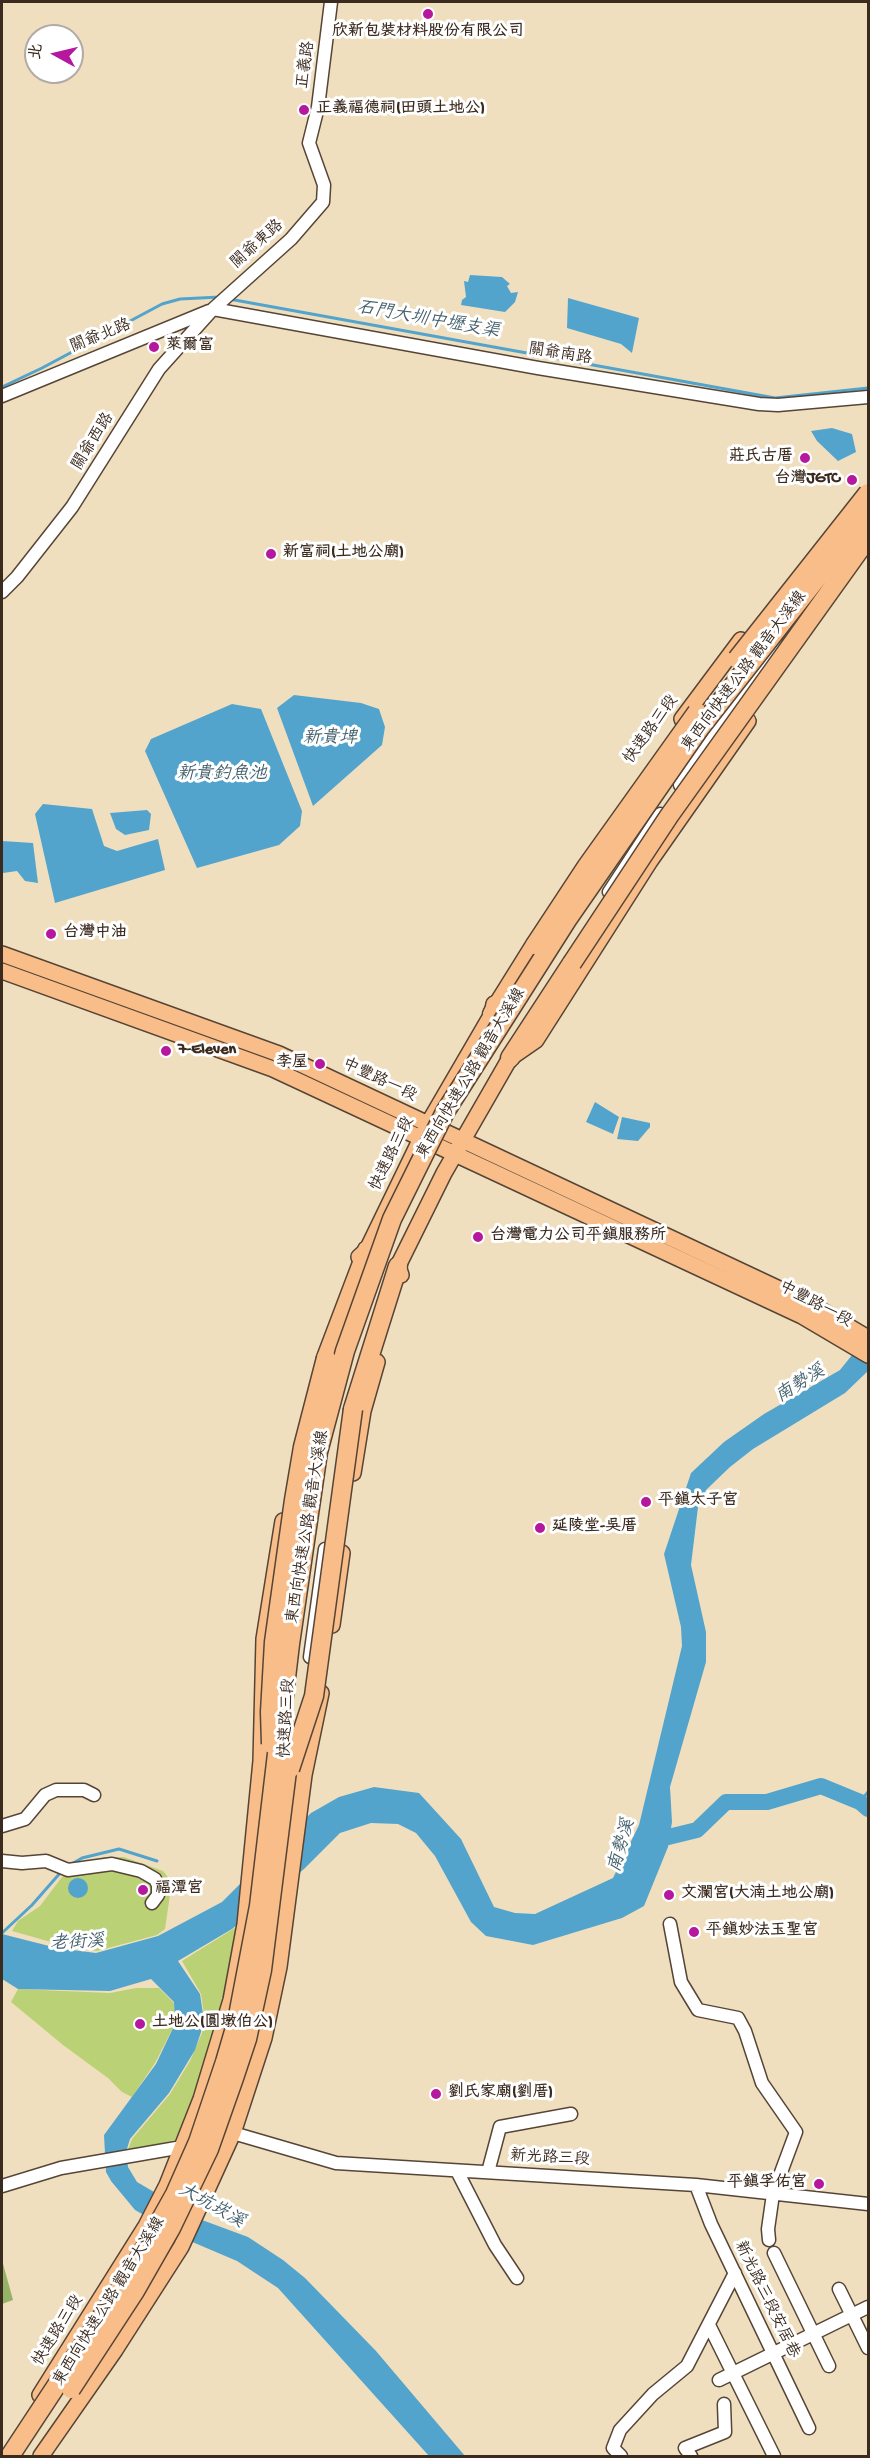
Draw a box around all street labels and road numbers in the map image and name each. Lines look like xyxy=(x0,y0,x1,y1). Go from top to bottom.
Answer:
street label: 正義路 xyxy=(294,40,320,90)
street label: 關爺東路 xyxy=(228,216,288,274)
street label: 關爺北路 xyxy=(68,316,134,358)
street label: 關爺南路 xyxy=(527,341,593,369)
street label: 關爺西路 xyxy=(69,410,119,474)
street label: 東西向快速公路 觀音大溪線 xyxy=(678,588,812,756)
street label: 快速路三段 xyxy=(621,692,683,768)
street label: 東西向快速公路 觀音大溪線 xyxy=(413,985,531,1163)
street label: 中豐路一段 xyxy=(339,1055,419,1107)
street label: 快速路三段 xyxy=(367,1114,419,1194)
street label: 中豐路一段 xyxy=(775,1278,855,1332)
street label: 東西向快速公路 觀音大溪線 xyxy=(284,1429,334,1625)
street label: 快速路三段 xyxy=(276,1678,300,1758)
street label: 新光路三段 xyxy=(510,2147,590,2171)
street label: 東西向快速公路 觀音大溪線 xyxy=(50,2214,170,2390)
street label: 新光路三段安居巷 xyxy=(729,2238,803,2362)
street label: 快速路三段 xyxy=(30,2292,88,2370)

